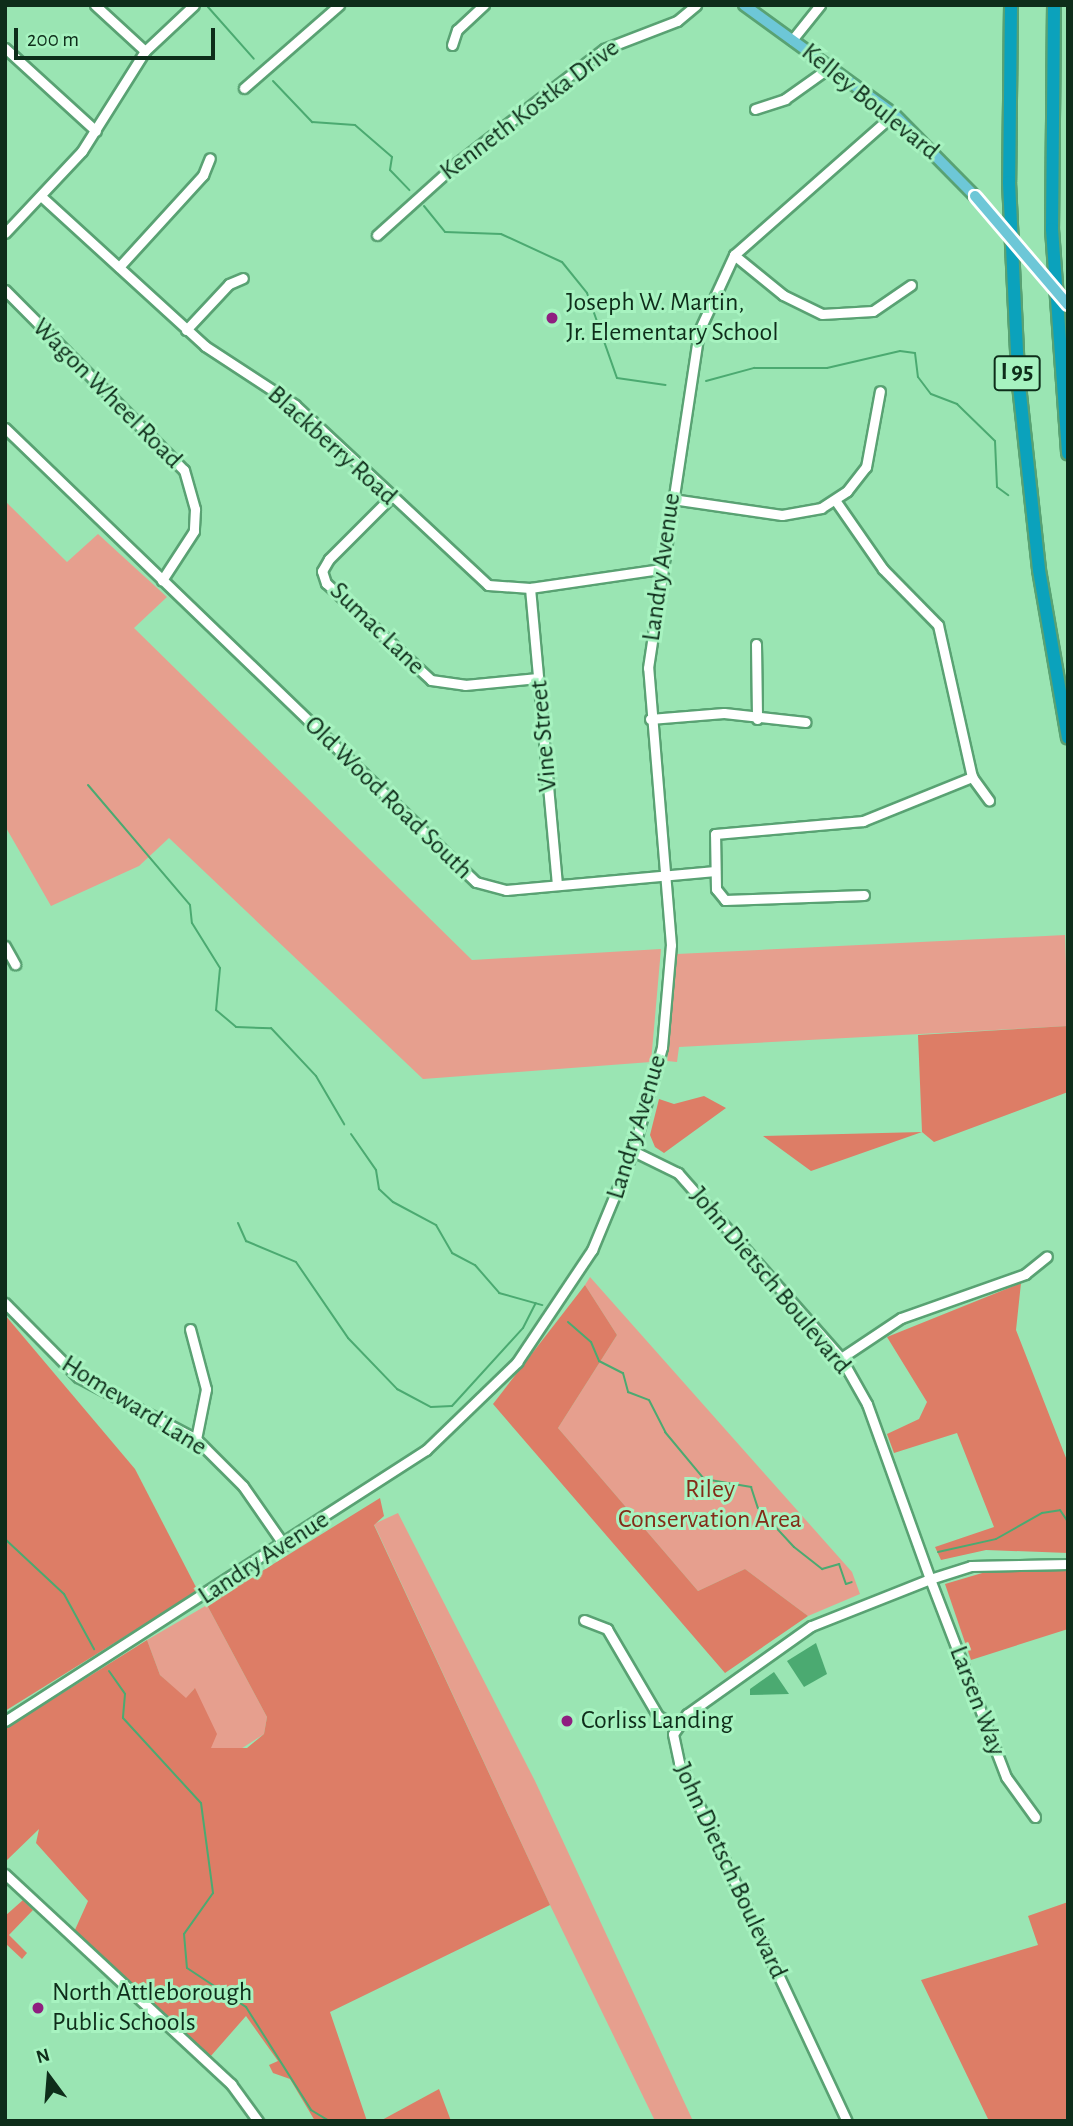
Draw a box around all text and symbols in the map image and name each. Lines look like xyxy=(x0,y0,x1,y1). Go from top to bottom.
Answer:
scale bar xyxy=(18,14,219,58)
text: 200 m xyxy=(27,29,79,50)
street label: Kenneth Kostka Drive xyxy=(434,32,626,188)
street label: Kelley Boulevard xyxy=(795,37,945,167)
place label: Joseph W. Martin, Jr. Elementary School xyxy=(566,287,779,348)
marker: Joseph W. Martin, Jr. Elementary School xyxy=(544,310,560,326)
street label: Wagon Wheel Road xyxy=(25,312,189,476)
road number: I 95 xyxy=(992,352,1042,394)
street label: Blackberry Road xyxy=(261,380,403,512)
street label: Landry Avenue xyxy=(636,491,688,643)
street label: Sumac Lane xyxy=(323,576,431,682)
street label: Vine Street xyxy=(524,679,564,793)
street label: Old Wood Road South xyxy=(297,710,479,886)
street label: Landry Avenue xyxy=(600,1051,674,1203)
street label: John Dietsch Boulevard xyxy=(683,1181,857,1381)
street label: Homeward Lane xyxy=(56,1349,212,1463)
park label: Riley Conservation Area xyxy=(618,1474,802,1536)
street label: Landry Avenue xyxy=(193,1504,335,1612)
street label: Larsen Way xyxy=(942,1642,1012,1760)
place label: Corliss Landing xyxy=(581,1705,733,1737)
marker: Corliss Landing xyxy=(559,1713,575,1729)
street label: John Dietsch Boulevard xyxy=(666,1758,794,1984)
place label: North Attleborough Public Schools xyxy=(52,1977,252,2038)
marker: North Attleborough Public Schools xyxy=(30,2000,46,2016)
north arrow xyxy=(14,2042,84,2112)
text: N xyxy=(34,2045,52,2067)

